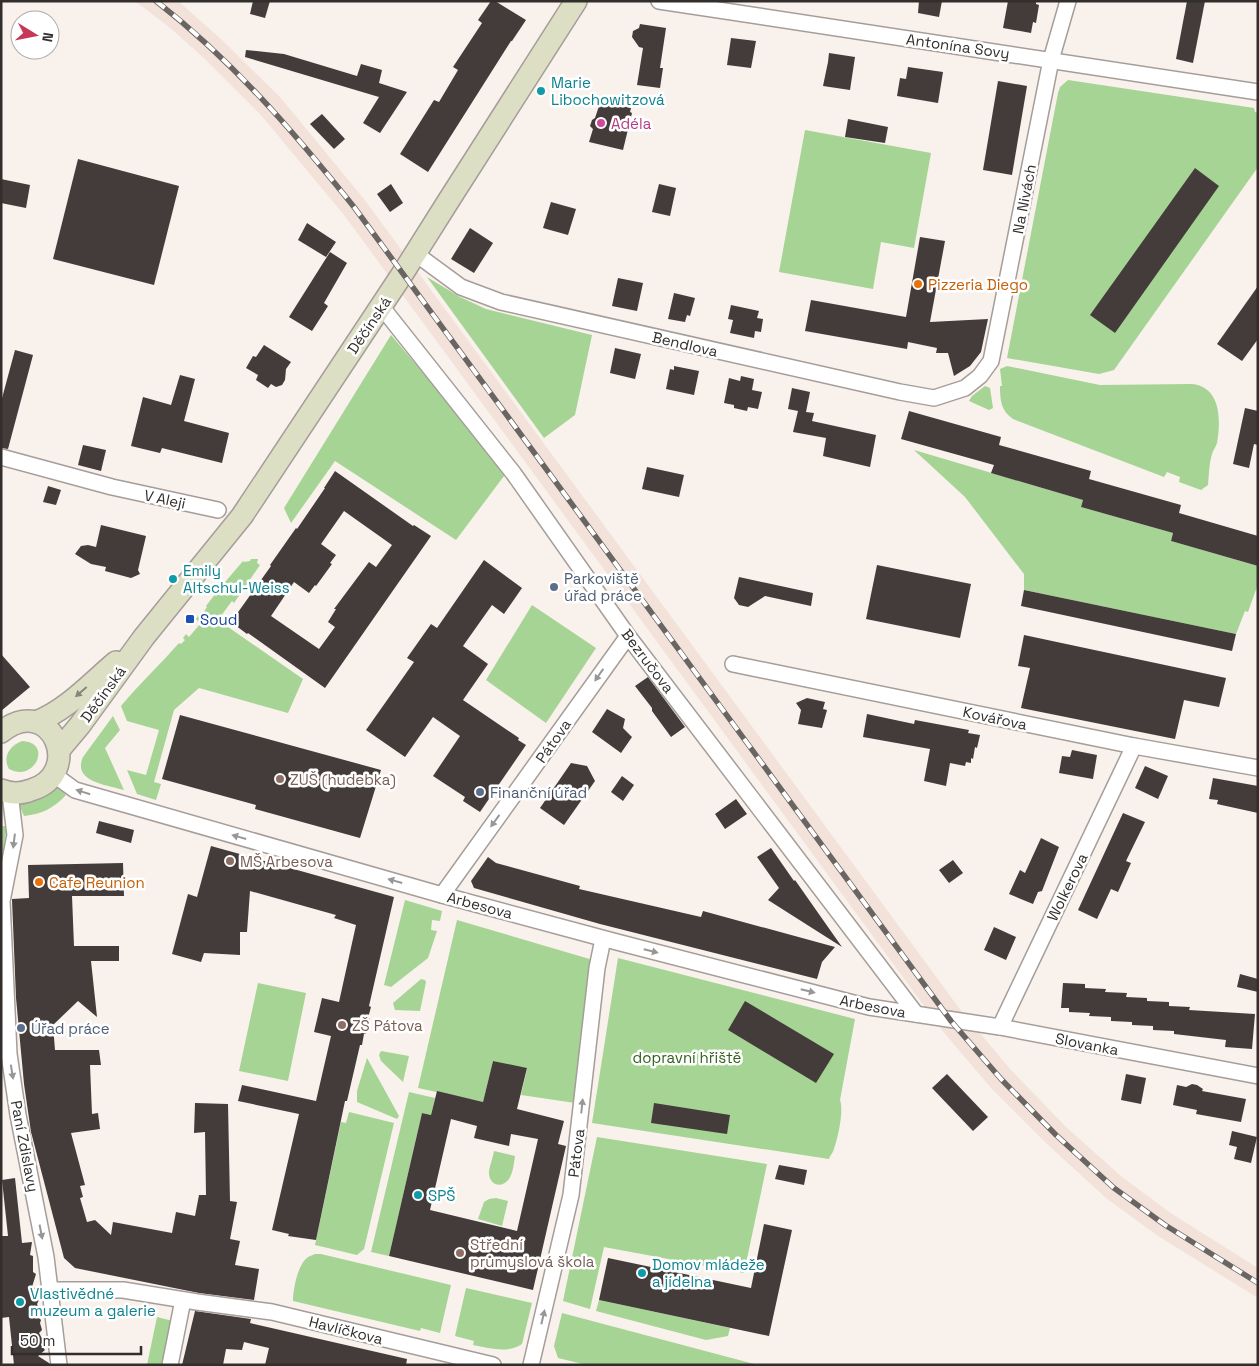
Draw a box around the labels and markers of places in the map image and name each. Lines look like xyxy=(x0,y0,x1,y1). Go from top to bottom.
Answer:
place label: Marie Libochowitzová xyxy=(551,73,665,109)
marker: Marie Libochowitzová xyxy=(535,85,547,97)
place label: Adéla xyxy=(611,114,652,133)
marker: Adéla xyxy=(595,117,607,129)
place label: Pizzeria Diego xyxy=(928,275,1028,294)
marker: Pizzeria Diego xyxy=(912,278,924,290)
place label: Emily Altschul-Weiss xyxy=(183,561,290,597)
place label: Parkoviště úřad práce xyxy=(564,569,642,605)
marker: Emily Altschul-Weiss xyxy=(167,573,179,585)
marker: Parkoviště úřad práce xyxy=(548,581,560,593)
place label: Soud xyxy=(200,610,237,629)
marker: Soud xyxy=(184,613,196,625)
place label: ZUŠ (hudebka) xyxy=(290,770,396,790)
marker: ZUŠ (hudebka) xyxy=(274,773,286,785)
place label: Finanční úřad xyxy=(490,783,587,802)
marker: Finanční úřad xyxy=(474,786,486,798)
place label: MŠ Arbesova xyxy=(240,852,333,871)
marker: MŠ Arbesova xyxy=(224,855,236,867)
place label: Cafe Reunion xyxy=(49,873,145,892)
marker: Cafe Reunion xyxy=(33,876,45,888)
place label: ZŠ Pátova xyxy=(352,1016,423,1035)
place label: Úřad práce xyxy=(31,1019,110,1038)
marker: ZŠ Pátova xyxy=(336,1019,348,1031)
marker: Úřad práce xyxy=(15,1022,27,1034)
place label: SPŠ xyxy=(428,1186,455,1205)
marker: SPŠ xyxy=(412,1189,424,1201)
place label: Střední průmyslová škola xyxy=(470,1235,595,1271)
marker: Střední průmyslová škola xyxy=(454,1247,466,1259)
place label: Domov mládeže a jídelna xyxy=(652,1255,765,1291)
marker: Domov mládeže a jídelna xyxy=(636,1267,648,1279)
place label: Vlastivědné muzeum a galerie xyxy=(30,1284,156,1320)
marker: Vlastivědné muzeum a galerie xyxy=(14,1296,26,1308)

